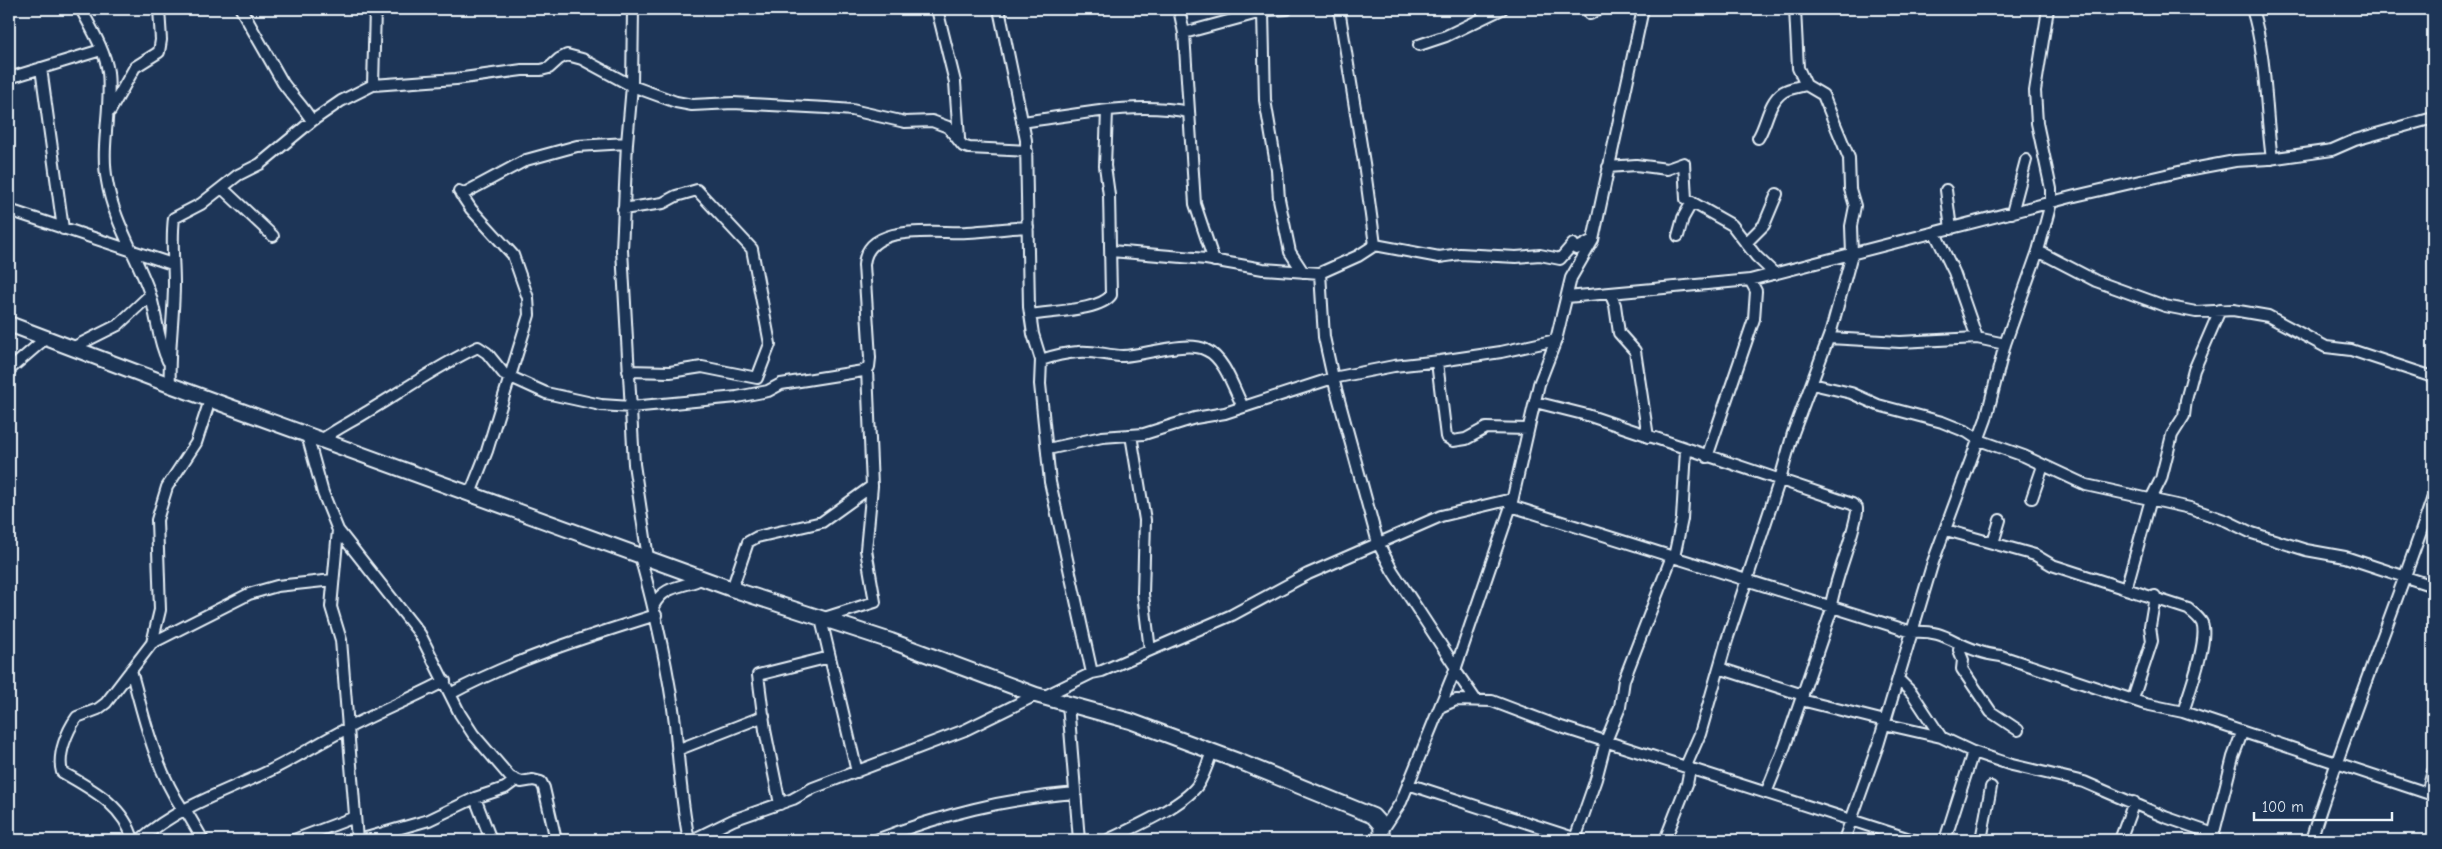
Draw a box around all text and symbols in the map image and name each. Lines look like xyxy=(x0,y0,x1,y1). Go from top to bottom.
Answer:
scale bar xyxy=(2254,789,2392,821)
text: 100 m xyxy=(2262,798,2304,816)

